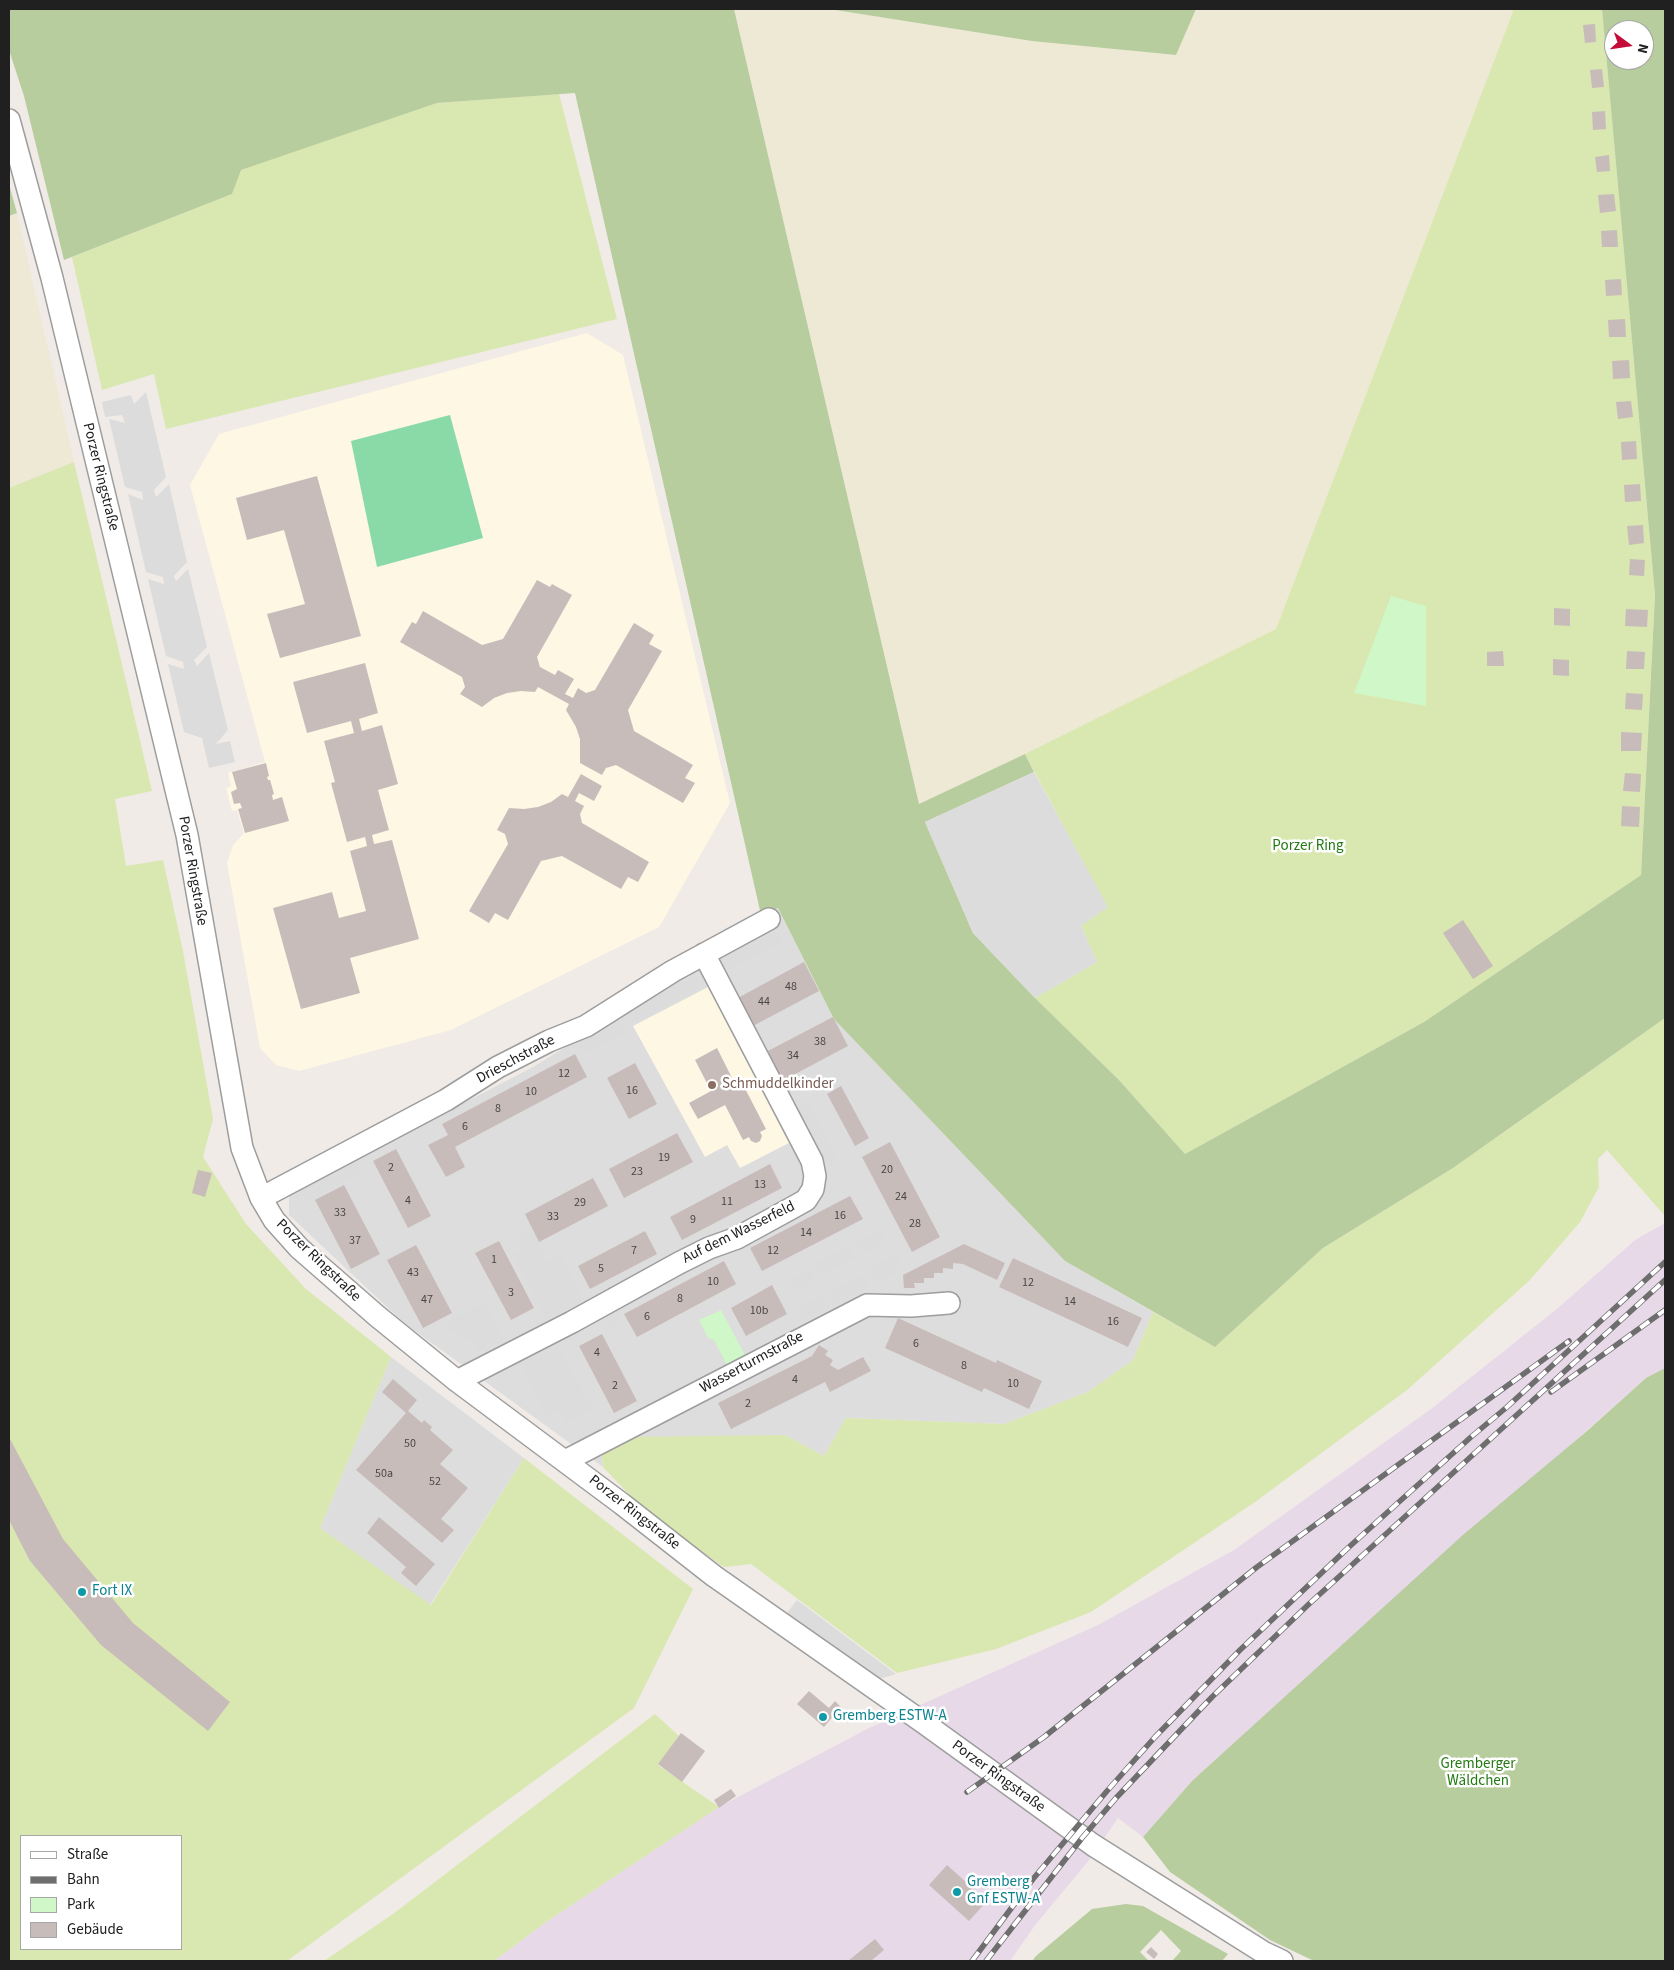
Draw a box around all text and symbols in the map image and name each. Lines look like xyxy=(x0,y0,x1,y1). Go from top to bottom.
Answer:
north arrow xyxy=(1604,20,1654,70)
text: N xyxy=(1632,41,1653,55)
street label: Porzer Ringstraße xyxy=(78,421,122,533)
street label: Porzer Ringstraße xyxy=(174,815,210,927)
park label: Porzer Ring xyxy=(1272,838,1344,856)
house number: 48 xyxy=(785,980,797,994)
house number: 44 xyxy=(758,995,770,1009)
street label: Drieschstraße xyxy=(474,1032,558,1088)
house number: 38 xyxy=(814,1035,826,1049)
house number: 34 xyxy=(787,1049,799,1063)
house number: 12 xyxy=(558,1067,570,1081)
place label: Schmuddelkinder xyxy=(722,1076,834,1094)
marker: Schmuddelkinder xyxy=(706,1079,718,1091)
house number: 16 xyxy=(626,1084,638,1098)
house number: 10 xyxy=(525,1085,537,1099)
house number: 8 xyxy=(495,1102,501,1116)
house number: 6 xyxy=(462,1120,468,1134)
house number: 19 xyxy=(658,1151,670,1165)
house number: 2 xyxy=(388,1161,394,1175)
house number: 20 xyxy=(881,1163,893,1177)
house number: 23 xyxy=(631,1165,643,1179)
house number: 13 xyxy=(754,1178,766,1192)
house number: 24 xyxy=(895,1190,907,1204)
house number: 4 xyxy=(405,1194,411,1208)
house number: 11 xyxy=(721,1195,733,1209)
house number: 29 xyxy=(574,1196,586,1210)
street label: Auf dem Wasserfeld xyxy=(680,1198,798,1268)
house number: 33 xyxy=(334,1206,346,1220)
house number: 16 xyxy=(834,1209,846,1223)
house number: 33 xyxy=(547,1210,559,1224)
house number: 9 xyxy=(690,1213,696,1227)
street label: Porzer Ringstraße xyxy=(272,1216,364,1306)
house number: 28 xyxy=(909,1217,921,1231)
house number: 14 xyxy=(800,1226,812,1240)
house number: 37 xyxy=(349,1234,361,1248)
house number: 7 xyxy=(631,1244,637,1258)
house number: 12 xyxy=(767,1244,779,1258)
house number: 1 xyxy=(491,1253,497,1267)
house number: 5 xyxy=(598,1262,604,1276)
house number: 43 xyxy=(407,1266,419,1280)
house number: 10 xyxy=(707,1275,719,1289)
house number: 12 xyxy=(1022,1276,1034,1290)
house number: 3 xyxy=(508,1286,514,1300)
house number: 8 xyxy=(677,1292,683,1306)
house number: 47 xyxy=(421,1293,433,1307)
house number: 14 xyxy=(1064,1295,1076,1309)
house number: 10b xyxy=(750,1304,768,1318)
house number: 6 xyxy=(644,1310,650,1324)
house number: 16 xyxy=(1107,1315,1119,1329)
street label: Wasserturmstraße xyxy=(697,1328,807,1398)
house number: 6 xyxy=(913,1337,919,1351)
house number: 4 xyxy=(594,1346,600,1360)
house number: 8 xyxy=(961,1359,967,1373)
house number: 4 xyxy=(792,1373,798,1387)
house number: 10 xyxy=(1007,1377,1019,1391)
house number: 2 xyxy=(612,1379,618,1393)
house number: 2 xyxy=(745,1397,751,1411)
house number: 50 xyxy=(404,1437,416,1451)
house number: 50a xyxy=(375,1467,393,1481)
street label: Porzer Ringstraße xyxy=(585,1472,683,1554)
house number: 52 xyxy=(429,1475,441,1489)
place label: Fort IX xyxy=(92,1583,132,1601)
marker: Fort IX xyxy=(76,1586,88,1598)
place label: Gremberg ESTW-A xyxy=(833,1708,947,1726)
marker: Gremberg ESTW-A xyxy=(817,1711,829,1723)
street label: Porzer Ringstraße xyxy=(948,1737,1048,1817)
park label: Gremberger Wäldchen xyxy=(1441,1756,1515,1791)
legend xyxy=(20,1835,182,1950)
text: Straße xyxy=(67,1844,108,1865)
text: Bahn xyxy=(67,1869,100,1890)
place label: Gremberg Gnf ESTW-A xyxy=(967,1874,1040,1909)
marker: Gremberg Gnf ESTW-A xyxy=(951,1886,963,1898)
text: Park xyxy=(67,1894,95,1915)
text: Gebäude xyxy=(67,1919,123,1940)

